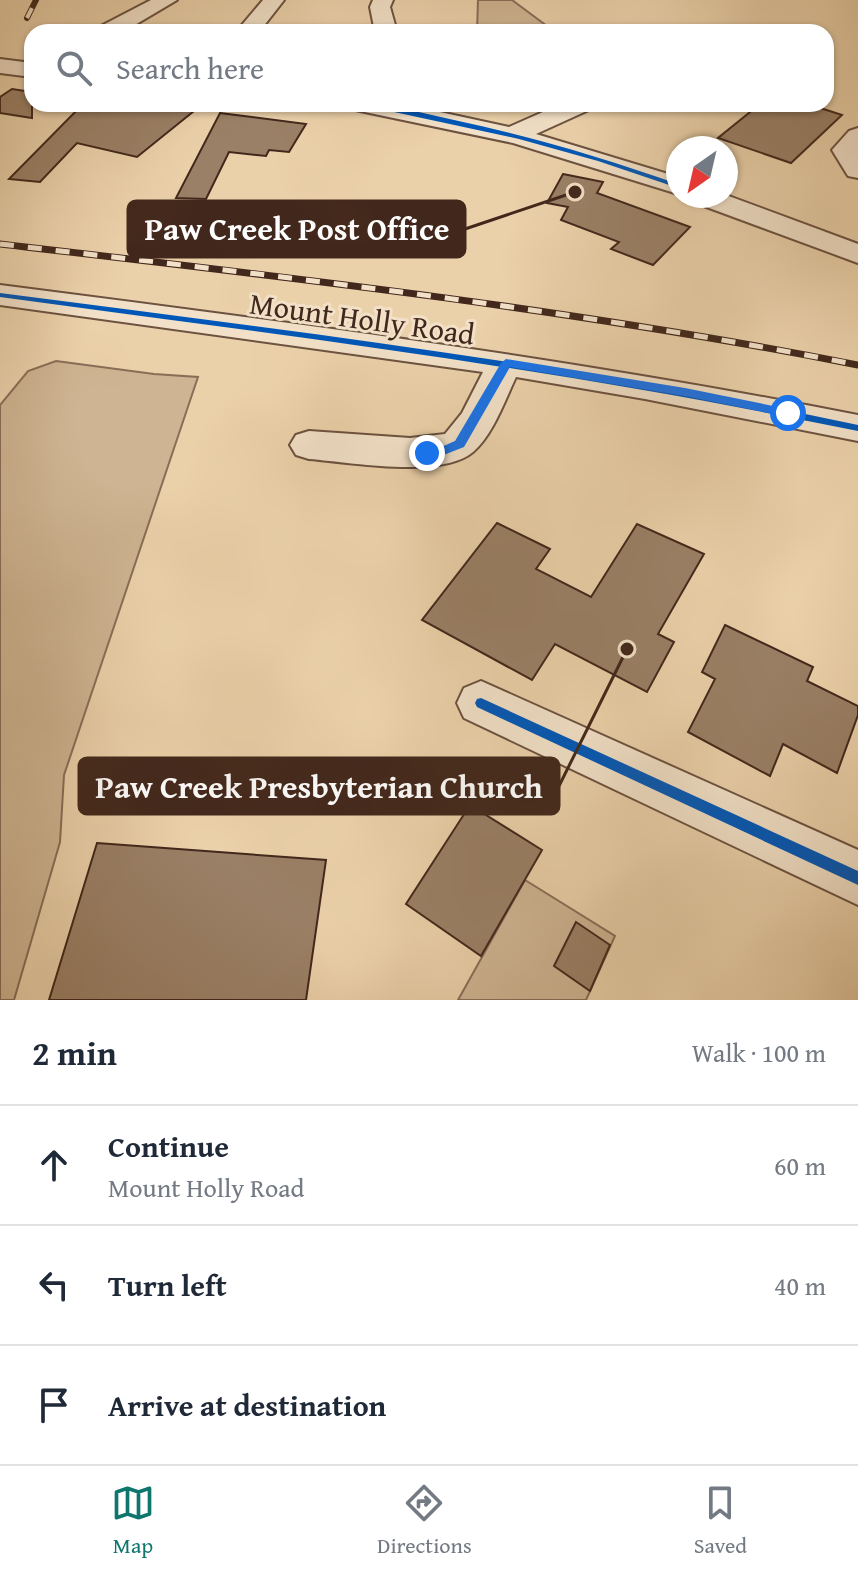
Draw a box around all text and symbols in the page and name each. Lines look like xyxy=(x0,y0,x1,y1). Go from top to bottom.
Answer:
search box xyxy=(24,24,834,112)
icon: search xyxy=(52,46,96,90)
text: Search here xyxy=(116,46,264,90)
north arrow xyxy=(666,136,738,208)
callout: Paw Creek Post Office xyxy=(128,201,465,257)
text: Paw Creek Post Office xyxy=(144,205,450,252)
street label: Mount Holly Road xyxy=(247,280,477,356)
route start xyxy=(770,395,806,431)
route end xyxy=(409,435,445,471)
callout: Paw Creek Presbyterian Church xyxy=(79,758,559,814)
text: Paw Creek Presbyterian Church xyxy=(95,763,543,810)
text: 2 min xyxy=(32,1028,117,1077)
text: Walk · 100 m xyxy=(692,1033,826,1072)
text: Continue xyxy=(108,1124,229,1168)
icon: ahead xyxy=(32,1143,76,1187)
text: 60 m xyxy=(774,1146,826,1185)
text: Mount Holly Road xyxy=(108,1168,304,1207)
icon: left xyxy=(32,1263,76,1307)
text: Turn left xyxy=(108,1263,227,1307)
text: 40 m xyxy=(774,1266,826,1305)
icon: arrive xyxy=(32,1383,76,1427)
text: Arrive at destination xyxy=(108,1383,386,1427)
tab: Map xyxy=(111,1481,155,1561)
tab: Directions xyxy=(377,1481,472,1561)
tab: Saved xyxy=(694,1481,747,1561)

